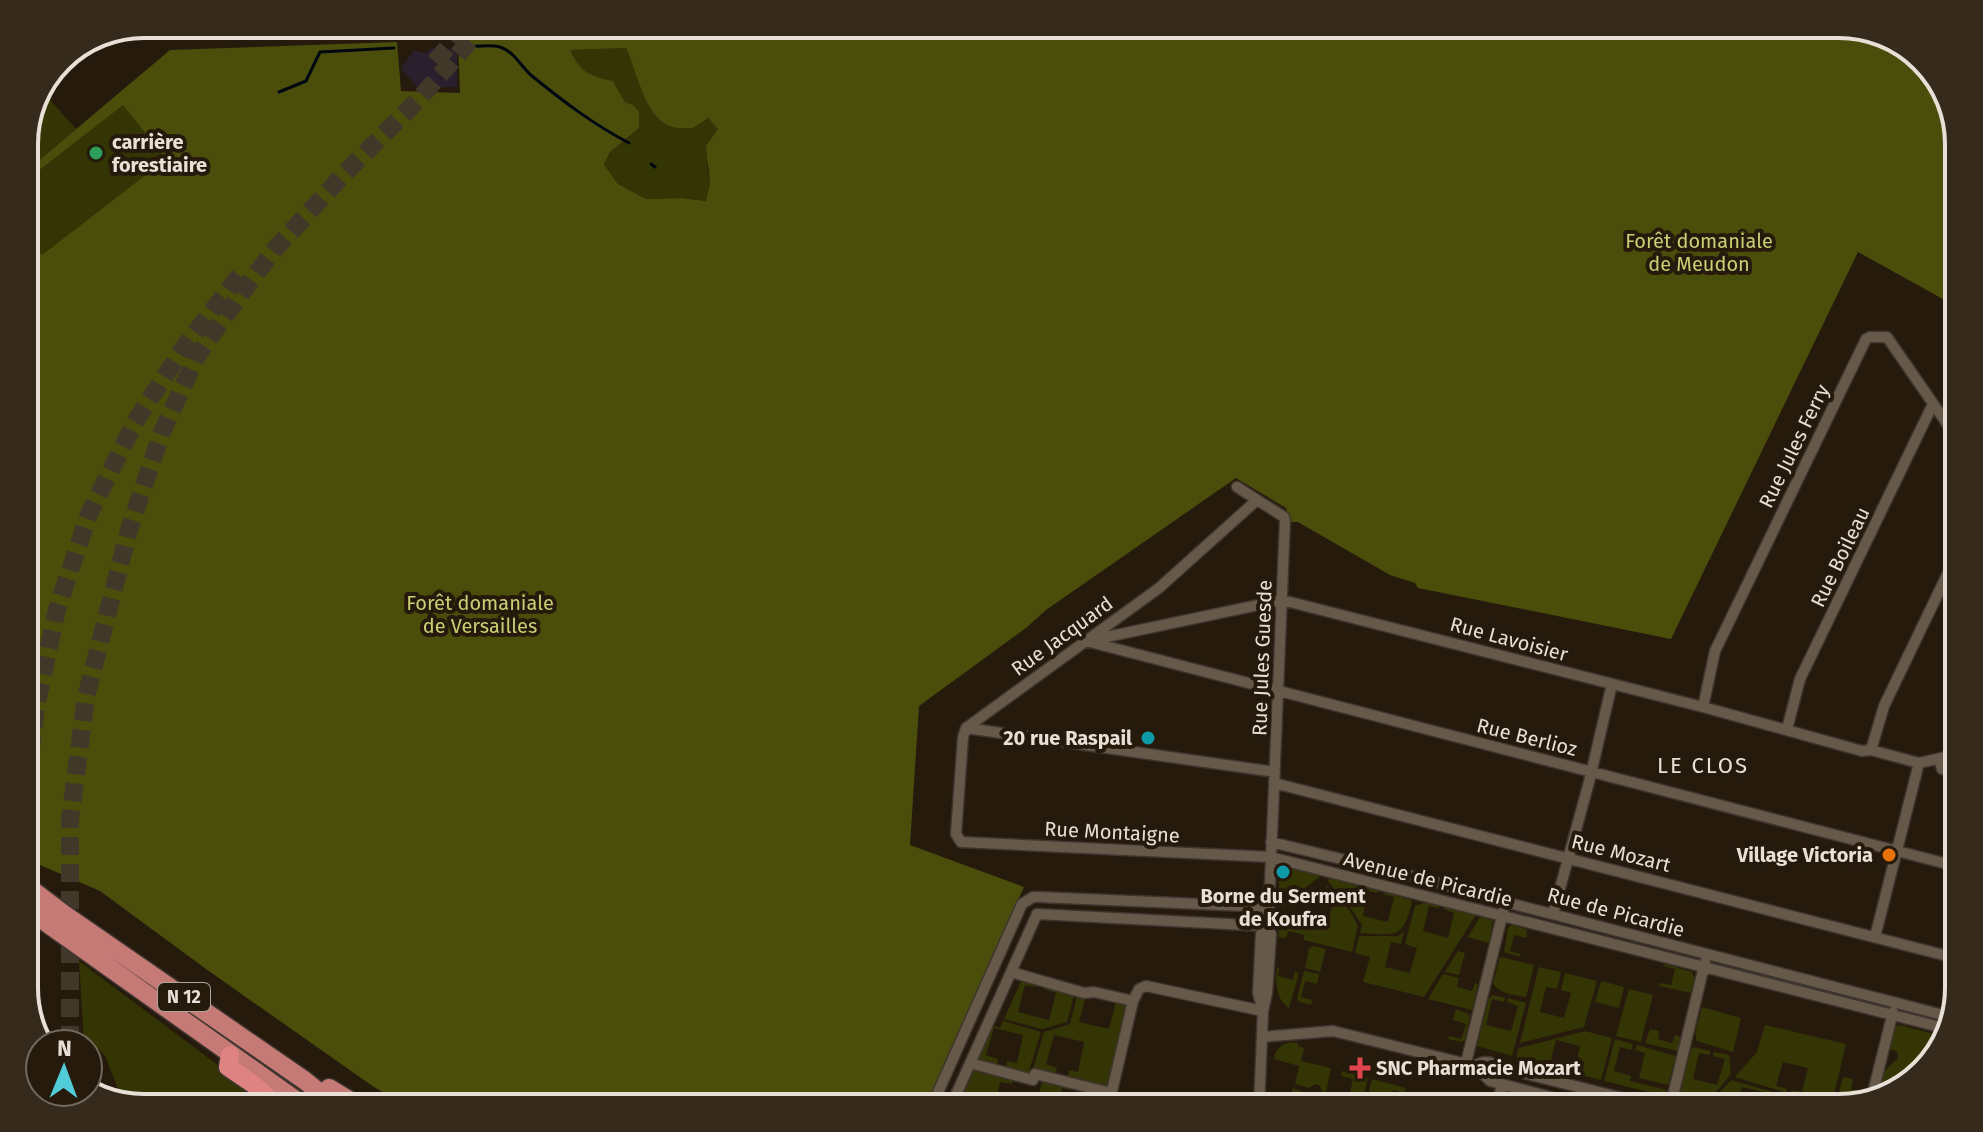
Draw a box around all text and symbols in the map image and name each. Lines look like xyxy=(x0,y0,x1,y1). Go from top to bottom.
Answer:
place label: carrière forestiaire xyxy=(112,130,207,177)
marker: carrière forestiaire xyxy=(87,144,105,162)
park label: Forêt domaniale de Meudon xyxy=(1625,229,1773,276)
street label: Rue Jules Ferry xyxy=(1754,380,1834,512)
street label: Rue Boileau xyxy=(1805,503,1875,611)
street label: Rue Jules Guesde xyxy=(1247,579,1277,737)
park label: Forêt domaniale de Versailles xyxy=(406,591,554,638)
street label: Rue Jacquard xyxy=(1007,591,1117,681)
street label: Rue Lavoisier xyxy=(1447,612,1571,666)
street label: Rue Berlioz xyxy=(1474,713,1580,761)
place label: 20 rue Raspail xyxy=(1003,726,1132,750)
marker: 20 rue Raspail xyxy=(1139,729,1157,747)
district label: LE CLOS xyxy=(1657,752,1749,779)
street label: Rue Montaigne xyxy=(1044,816,1180,848)
street label: Rue Mozart xyxy=(1569,829,1674,877)
place label: Village Victoria xyxy=(1736,843,1873,867)
street label: Avenue de Picardie xyxy=(1341,846,1515,912)
marker: Village Victoria xyxy=(1880,846,1898,864)
marker: Borne du Serment de Koufra xyxy=(1274,863,1292,881)
street label: Rue de Picardie xyxy=(1545,882,1687,942)
place label: Borne du Serment de Koufra xyxy=(1200,884,1366,931)
road number: N 12 xyxy=(158,983,210,1011)
north arrow xyxy=(24,1028,104,1108)
text: N xyxy=(57,1035,72,1062)
place label: SNC Pharmacie Mozart xyxy=(1376,1056,1581,1080)
marker: SNC Pharmacie Mozart xyxy=(1351,1059,1369,1077)

